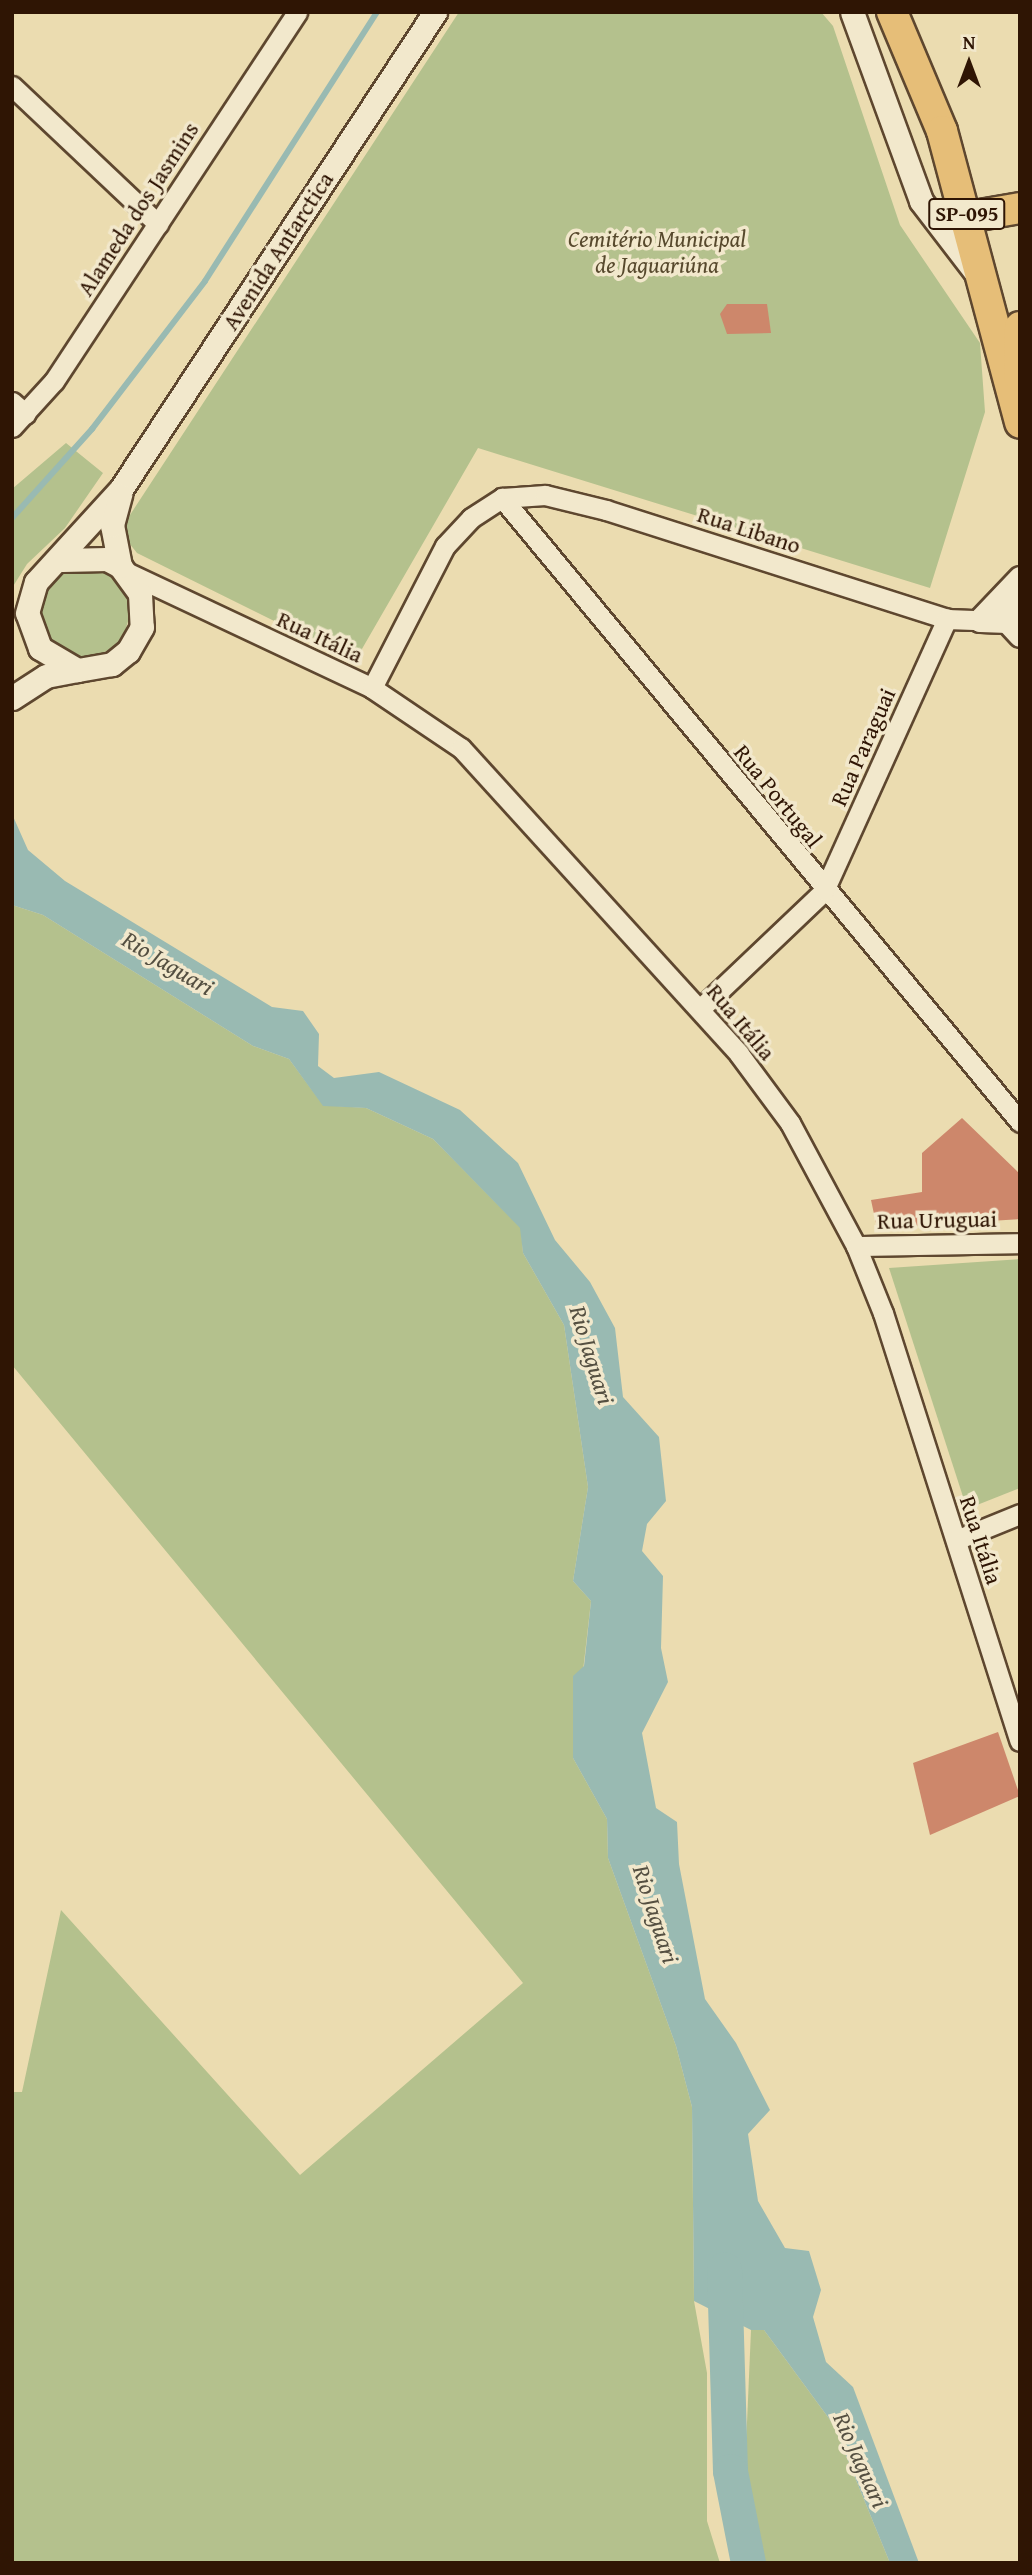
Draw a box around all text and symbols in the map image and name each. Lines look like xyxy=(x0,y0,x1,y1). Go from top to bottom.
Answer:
north arrow xyxy=(934,28,1004,98)
text: N xyxy=(963,28,975,56)
street label: Alameda dos Jasmins xyxy=(71,117,205,301)
street label: Avenida Antarctica xyxy=(217,167,339,335)
road number: SP-095 xyxy=(927,196,1007,232)
park label: Cemitério Municipal de Jaguariúna xyxy=(568,225,746,279)
street label: Rua Libano xyxy=(694,500,804,560)
street label: Rua Itália xyxy=(273,605,367,669)
street label: Rua Paraguai xyxy=(825,684,901,810)
street label: Rua Portugal xyxy=(728,739,828,853)
water label: Rio Jaguari xyxy=(117,925,219,1001)
street label: Rua Itália xyxy=(701,978,781,1066)
street label: Rua Uruguai xyxy=(877,1205,997,1235)
water label: Rio Jaguari xyxy=(563,1302,621,1408)
street label: Rua Itália xyxy=(954,1492,1008,1588)
water label: Rio Jaguari xyxy=(627,1861,685,1967)
water label: Rio Jaguari xyxy=(827,2408,895,2512)

